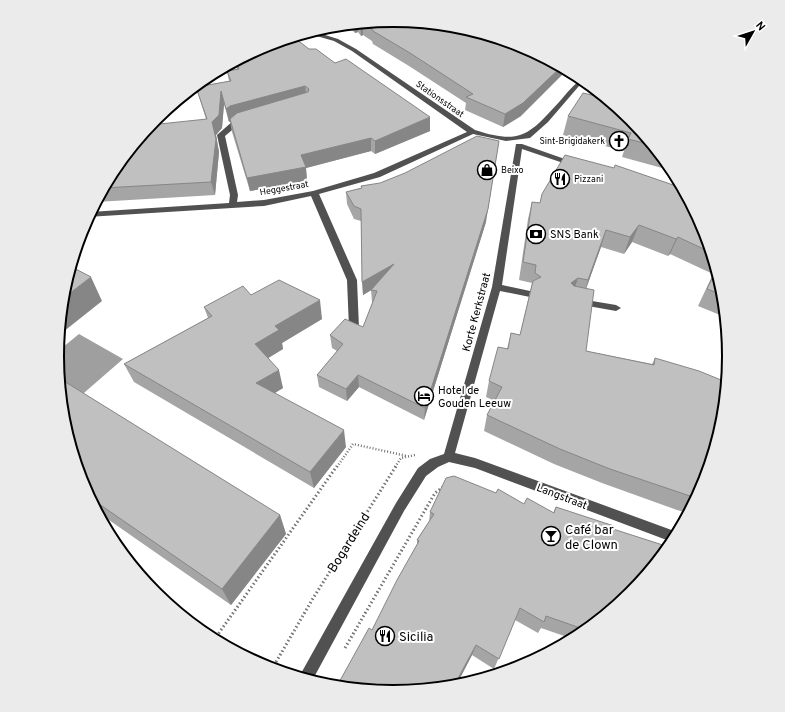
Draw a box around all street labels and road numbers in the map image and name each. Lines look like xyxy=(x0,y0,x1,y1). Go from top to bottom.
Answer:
street label: Stationsstraat xyxy=(414,79,466,120)
street label: Heggestraat xyxy=(259,179,309,198)
street label: Korte Kerkstraat xyxy=(460,271,494,353)
street label: Langstraat xyxy=(534,481,589,513)
street label: Bogardeind xyxy=(325,510,374,576)

